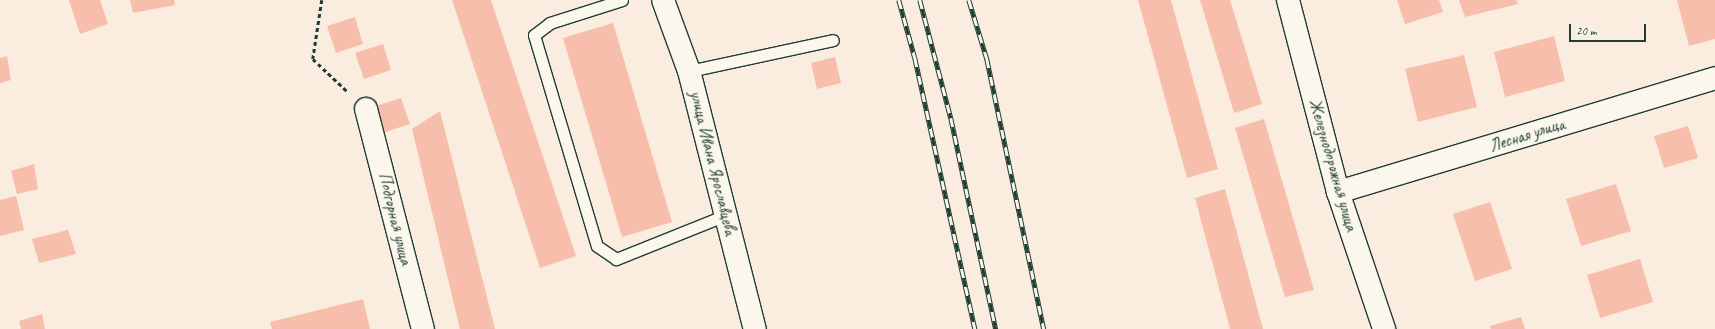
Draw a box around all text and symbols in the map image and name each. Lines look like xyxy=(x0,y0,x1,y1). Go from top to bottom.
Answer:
scale bar xyxy=(1571,16,1648,42)
text: 20 m xyxy=(1576,23,1596,39)
street label: улица Ивана Ярославцева xyxy=(685,89,741,237)
street label: Железнодорожная улица xyxy=(1304,96,1362,234)
street label: Лесная улица xyxy=(1487,114,1567,156)
street label: Подгорная улица xyxy=(373,170,417,268)

